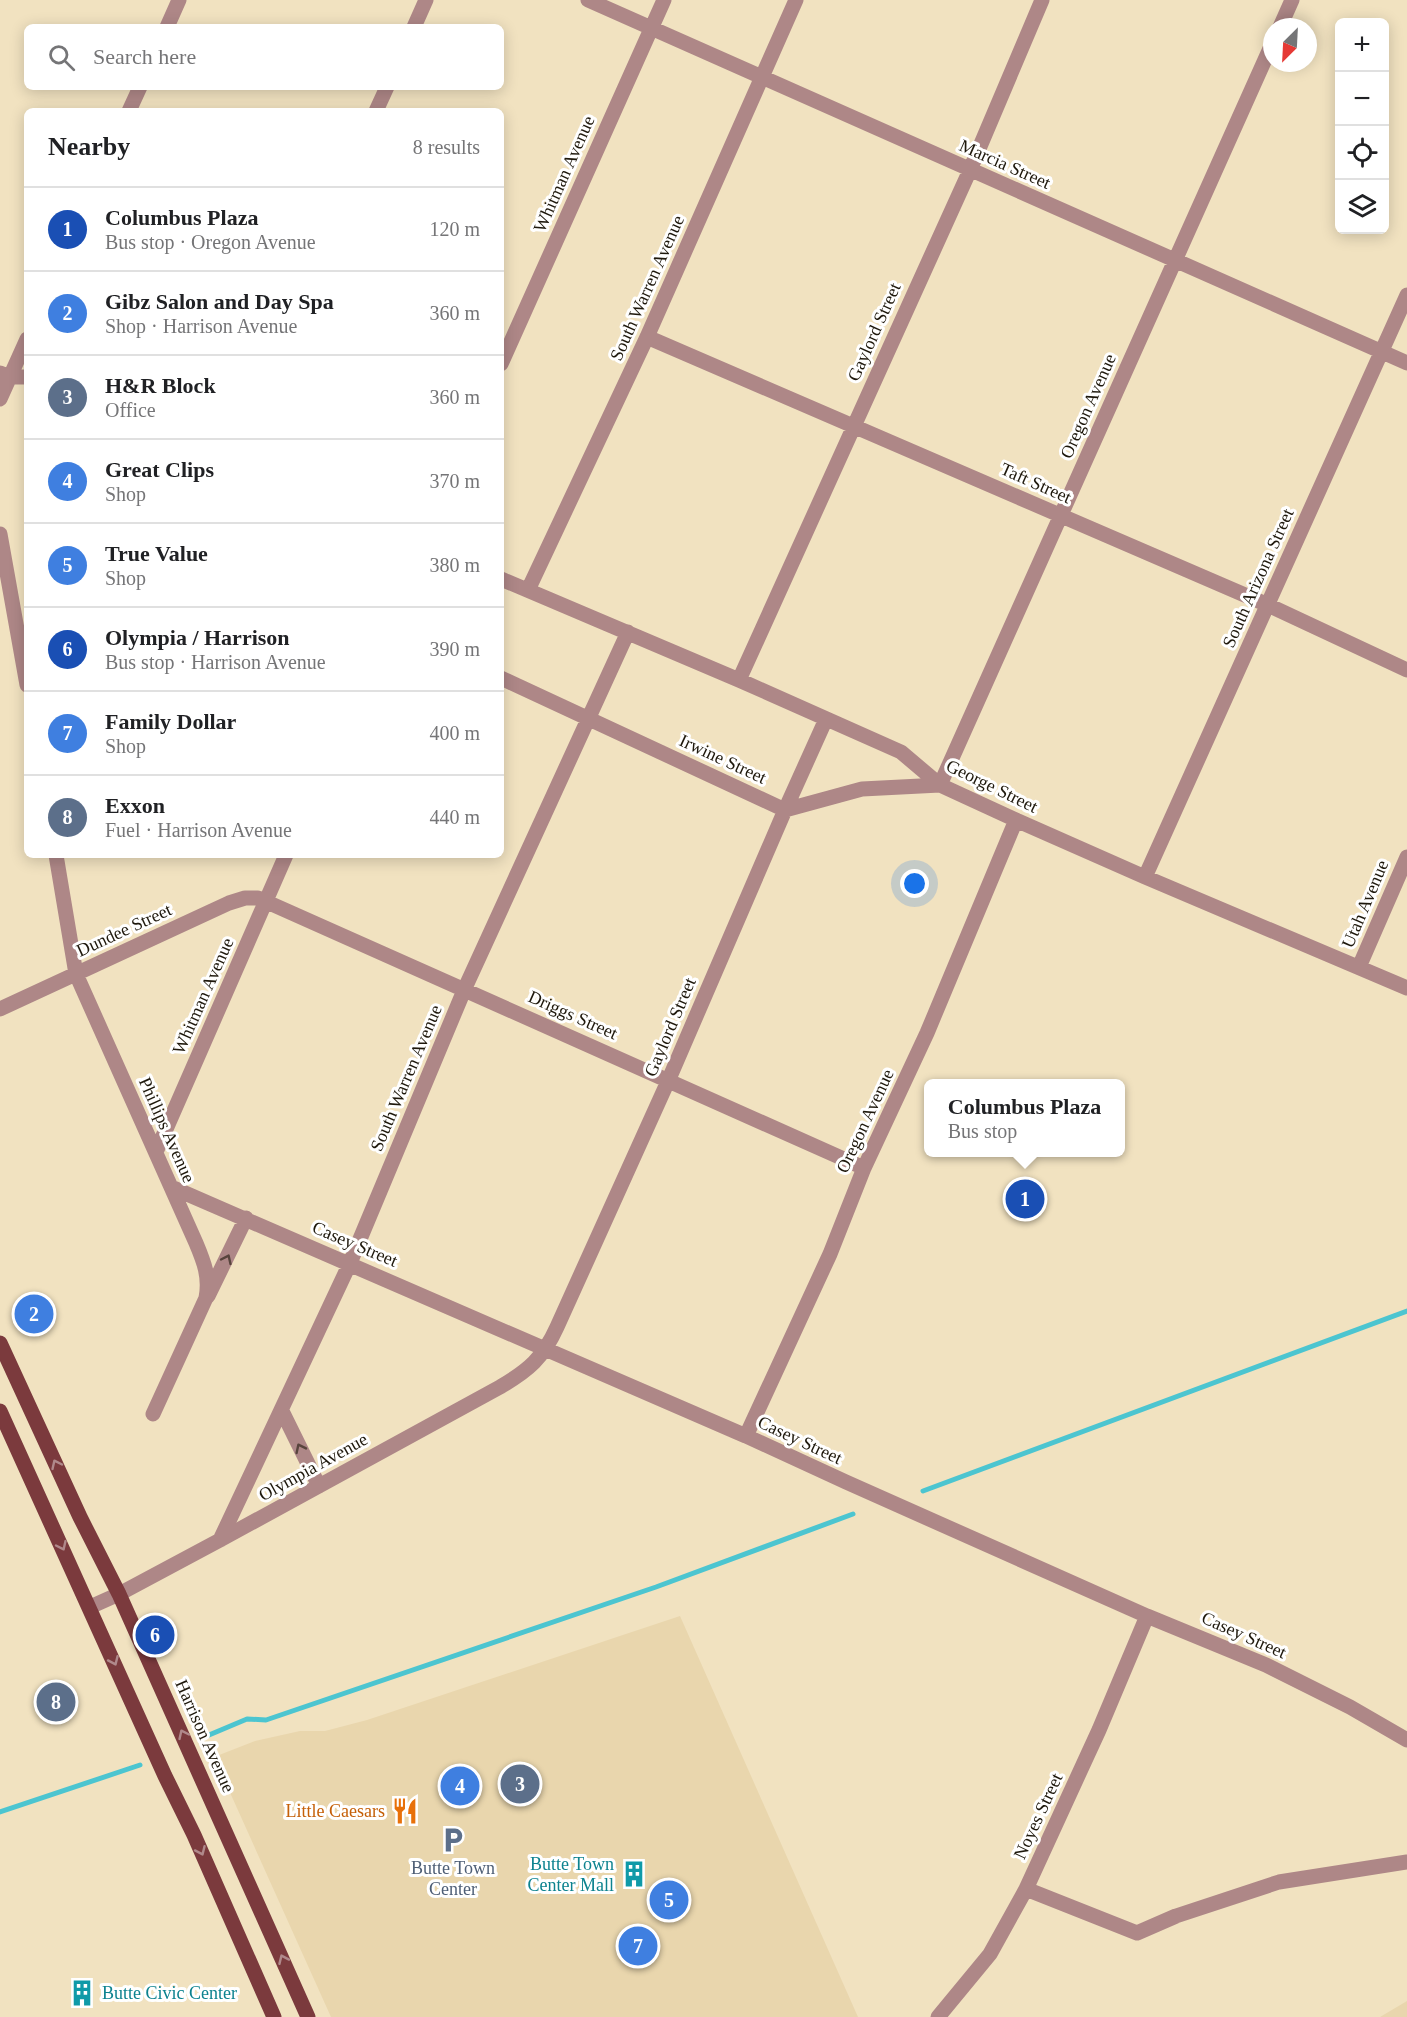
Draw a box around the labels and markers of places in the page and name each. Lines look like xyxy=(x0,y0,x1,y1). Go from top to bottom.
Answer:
pin: 1 xyxy=(1006,1176,1044,1222)
pin: 2 xyxy=(15,1292,54,1336)
pin: 6 xyxy=(136,1612,174,1658)
pin: 8 xyxy=(36,1680,76,1724)
pin: 3 xyxy=(500,1762,540,1806)
pin: 4 xyxy=(440,1764,480,1808)
restaurant icon: Little Caesars xyxy=(390,1796,420,1826)
place label: Little Caesars xyxy=(286,1801,385,1821)
parking icon: Butte Town Center xyxy=(438,1825,468,1855)
place label: Butte Town Center Mall xyxy=(528,1854,614,1895)
place label: Butte Town Center xyxy=(411,1858,495,1899)
building icon: Butte Town Center Mall xyxy=(619,1859,649,1889)
pin: 5 xyxy=(650,1878,688,1922)
pin: 7 xyxy=(618,1924,658,1968)
building icon: Butte Civic Center xyxy=(67,1978,97,2008)
place label: Butte Civic Center xyxy=(102,1983,237,2003)

